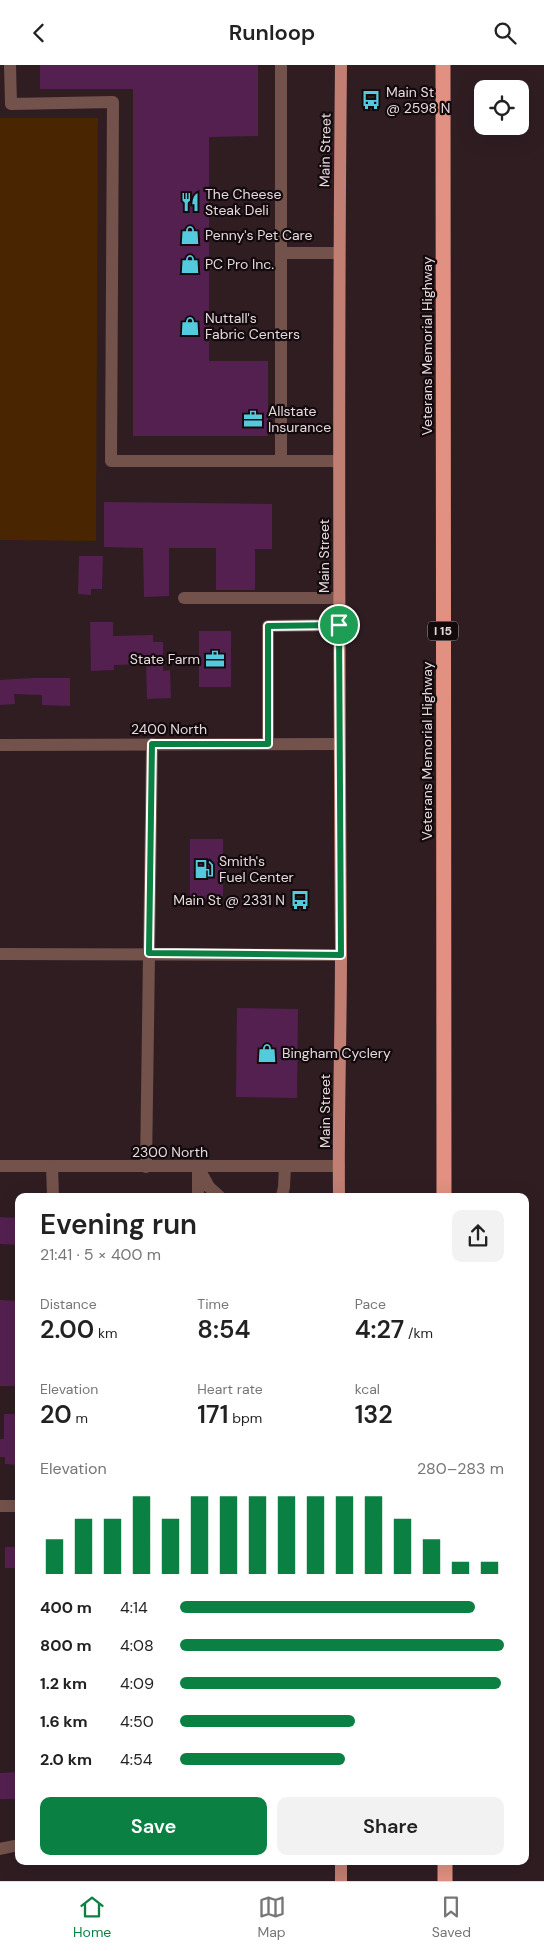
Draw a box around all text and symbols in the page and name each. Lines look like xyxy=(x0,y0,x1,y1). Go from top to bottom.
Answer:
text: Runloop xyxy=(229,18,315,47)
icon: back xyxy=(25,19,53,47)
icon: search xyxy=(491,19,519,47)
map controls xyxy=(474,80,529,135)
button: locate xyxy=(474,80,529,135)
place label: Main St @ 2598 N xyxy=(386,83,450,117)
bus stop icon: Main St @ 2598 N xyxy=(360,89,382,111)
street label: Main Street xyxy=(315,113,335,187)
place label: The Cheese Steak Deli xyxy=(205,185,282,219)
restaurant icon: The Cheese Steak Deli xyxy=(179,191,201,213)
shop icon: Penny's Pet Care xyxy=(179,224,201,246)
place label: Penny's Pet Care xyxy=(205,226,312,244)
shop icon: PC Pro Inc. xyxy=(179,253,201,275)
place label: PC Pro Inc. xyxy=(205,255,274,273)
street label: Veterans Memorial Highway xyxy=(418,256,436,435)
place label: Nuttall's Fabric Centers xyxy=(205,309,300,343)
shop icon: Nuttall's Fabric Centers xyxy=(179,315,201,337)
place label: Allstate Insurance xyxy=(268,402,331,436)
office icon: Allstate Insurance xyxy=(242,408,264,430)
street label: Main Street xyxy=(315,519,333,593)
pin xyxy=(318,604,360,646)
icon: arrive xyxy=(325,611,353,639)
road number: I 15 xyxy=(428,621,458,641)
office icon: State Farm xyxy=(204,648,226,670)
place label: State Farm xyxy=(130,650,200,668)
street label: Veterans Memorial Highway xyxy=(418,661,436,840)
street label: 2400 North xyxy=(131,720,207,738)
place label: Smith's Fuel Center xyxy=(219,852,294,886)
fuel station icon: Smith's Fuel Center xyxy=(193,858,215,880)
bus stop icon: Main St @ 2331 N xyxy=(289,889,311,911)
place label: Main St @ 2331 N xyxy=(173,891,285,909)
shop icon: Bingham Cyclery xyxy=(256,1042,278,1064)
place label: Bingham Cyclery xyxy=(282,1044,391,1062)
street label: Main Street xyxy=(316,1074,334,1148)
street label: 2300 North xyxy=(132,1143,208,1161)
text: Evening run xyxy=(40,1206,197,1243)
button: share xyxy=(452,1210,504,1262)
text: 21:41 · 5 × 400 m xyxy=(40,1244,161,1265)
text: Distance xyxy=(40,1295,97,1313)
text: Time xyxy=(197,1295,229,1313)
text: Pace xyxy=(355,1295,386,1313)
text: 2.00 xyxy=(40,1313,94,1346)
text: 8:54 xyxy=(197,1313,250,1346)
text: 4:27 xyxy=(355,1313,404,1346)
text: km xyxy=(94,1324,118,1342)
text: /km xyxy=(404,1324,433,1342)
text: Elevation xyxy=(40,1380,98,1398)
text: Heart rate xyxy=(197,1380,263,1398)
text: kcal xyxy=(355,1380,380,1398)
text: 20 xyxy=(40,1398,72,1431)
text: 171 xyxy=(197,1398,229,1431)
text: 132 xyxy=(355,1398,393,1431)
text: m xyxy=(72,1409,88,1427)
text: bpm xyxy=(229,1409,262,1427)
text: Elevation xyxy=(40,1458,107,1479)
text: 280–283 m xyxy=(417,1458,504,1479)
text: 400 m xyxy=(40,1597,92,1618)
text: 4:14 xyxy=(120,1597,148,1618)
text: 800 m xyxy=(40,1635,91,1656)
text: 4:08 xyxy=(120,1635,154,1656)
text: 1.2 km xyxy=(40,1673,87,1694)
text: 4:09 xyxy=(120,1673,154,1694)
text: 1.6 km xyxy=(40,1711,88,1732)
text: 4:50 xyxy=(120,1711,154,1732)
text: 2.0 km xyxy=(40,1749,92,1770)
text: 4:54 xyxy=(120,1749,152,1770)
button: Save xyxy=(40,1797,267,1855)
button: Share xyxy=(277,1797,504,1855)
tab: Home xyxy=(73,1893,111,1941)
tab: Map xyxy=(257,1893,286,1941)
tab: Saved xyxy=(432,1893,471,1941)

